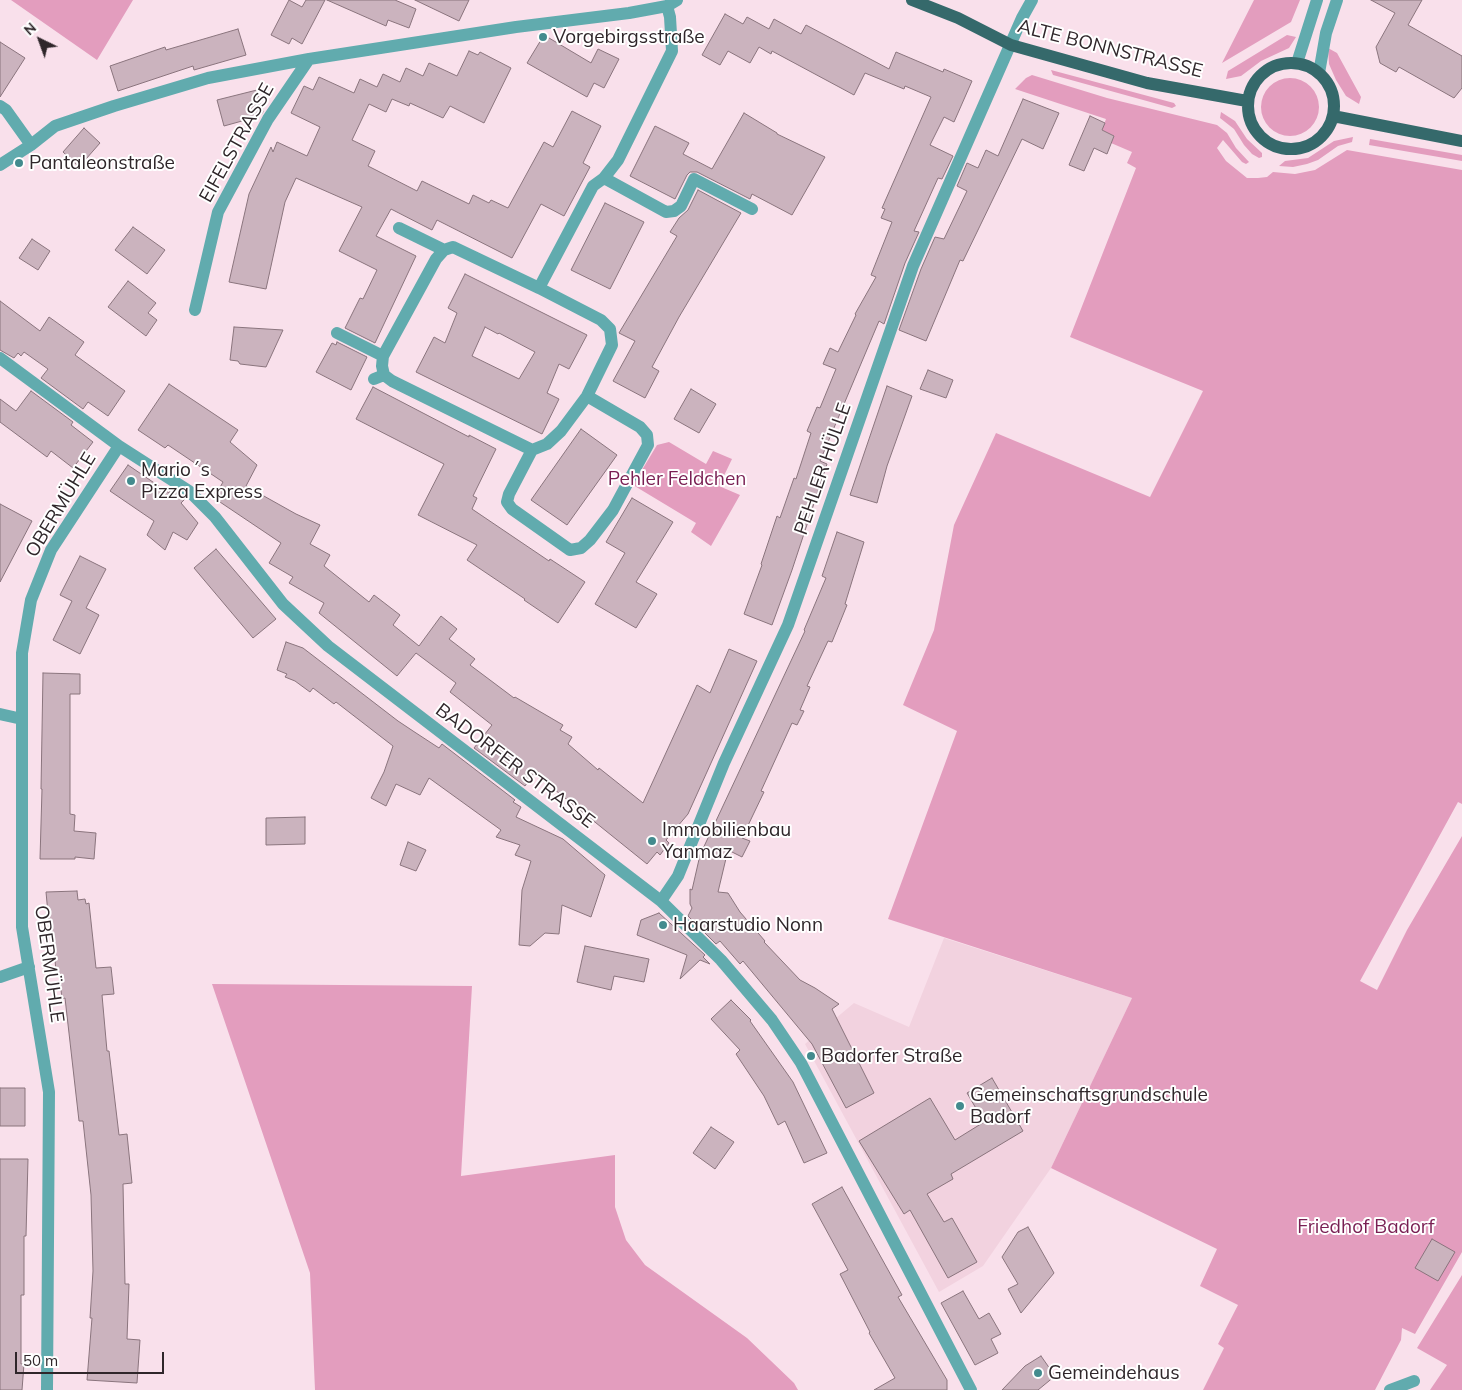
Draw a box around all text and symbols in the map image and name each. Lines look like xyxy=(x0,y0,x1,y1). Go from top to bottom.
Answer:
north arrow xyxy=(15,15,65,65)
street label: ALTE BONNSTRASSE xyxy=(1015,15,1205,83)
text: N xyxy=(20,19,40,39)
place label: Vorgebirgsstraße xyxy=(553,26,705,48)
marker: Vorgebirgsstraße xyxy=(537,31,549,43)
street label: EIFELSTRASSE xyxy=(195,79,279,207)
place label: Pantaleonstraße xyxy=(29,152,175,174)
marker: Pantaleonstraße xyxy=(13,157,25,169)
street label: PEHLER HÜLLE xyxy=(790,400,856,538)
street label: OBERMÜHLE xyxy=(21,448,101,562)
place label: Mario´s Pizza Express xyxy=(141,459,263,503)
park label: Pehler Feldchen xyxy=(608,468,746,490)
marker: Mario´s Pizza Express xyxy=(125,475,137,487)
street label: BADORFER STRASSE xyxy=(431,699,599,833)
place label: Immobilienbau Yanmaz xyxy=(662,819,791,863)
marker: Immobilienbau Yanmaz xyxy=(646,835,658,847)
street label: OBERMÜHLE xyxy=(29,904,69,1024)
place label: Haarstudio Nonn xyxy=(673,914,823,936)
marker: Haarstudio Nonn xyxy=(657,919,669,931)
place label: Badorfer Straße xyxy=(821,1045,962,1067)
marker: Badorfer Straße xyxy=(805,1050,817,1062)
place label: Gemeinschaftsgrundschule Badorf xyxy=(970,1084,1208,1128)
marker: Gemeinschaftsgrundschule Badorf xyxy=(954,1100,966,1112)
park label: Friedhof Badorf xyxy=(1297,1216,1435,1238)
scale bar xyxy=(18,1342,166,1374)
text: 50 m xyxy=(23,1351,58,1370)
place label: Gemeindehaus xyxy=(1048,1362,1180,1384)
marker: Gemeindehaus xyxy=(1032,1367,1044,1379)

